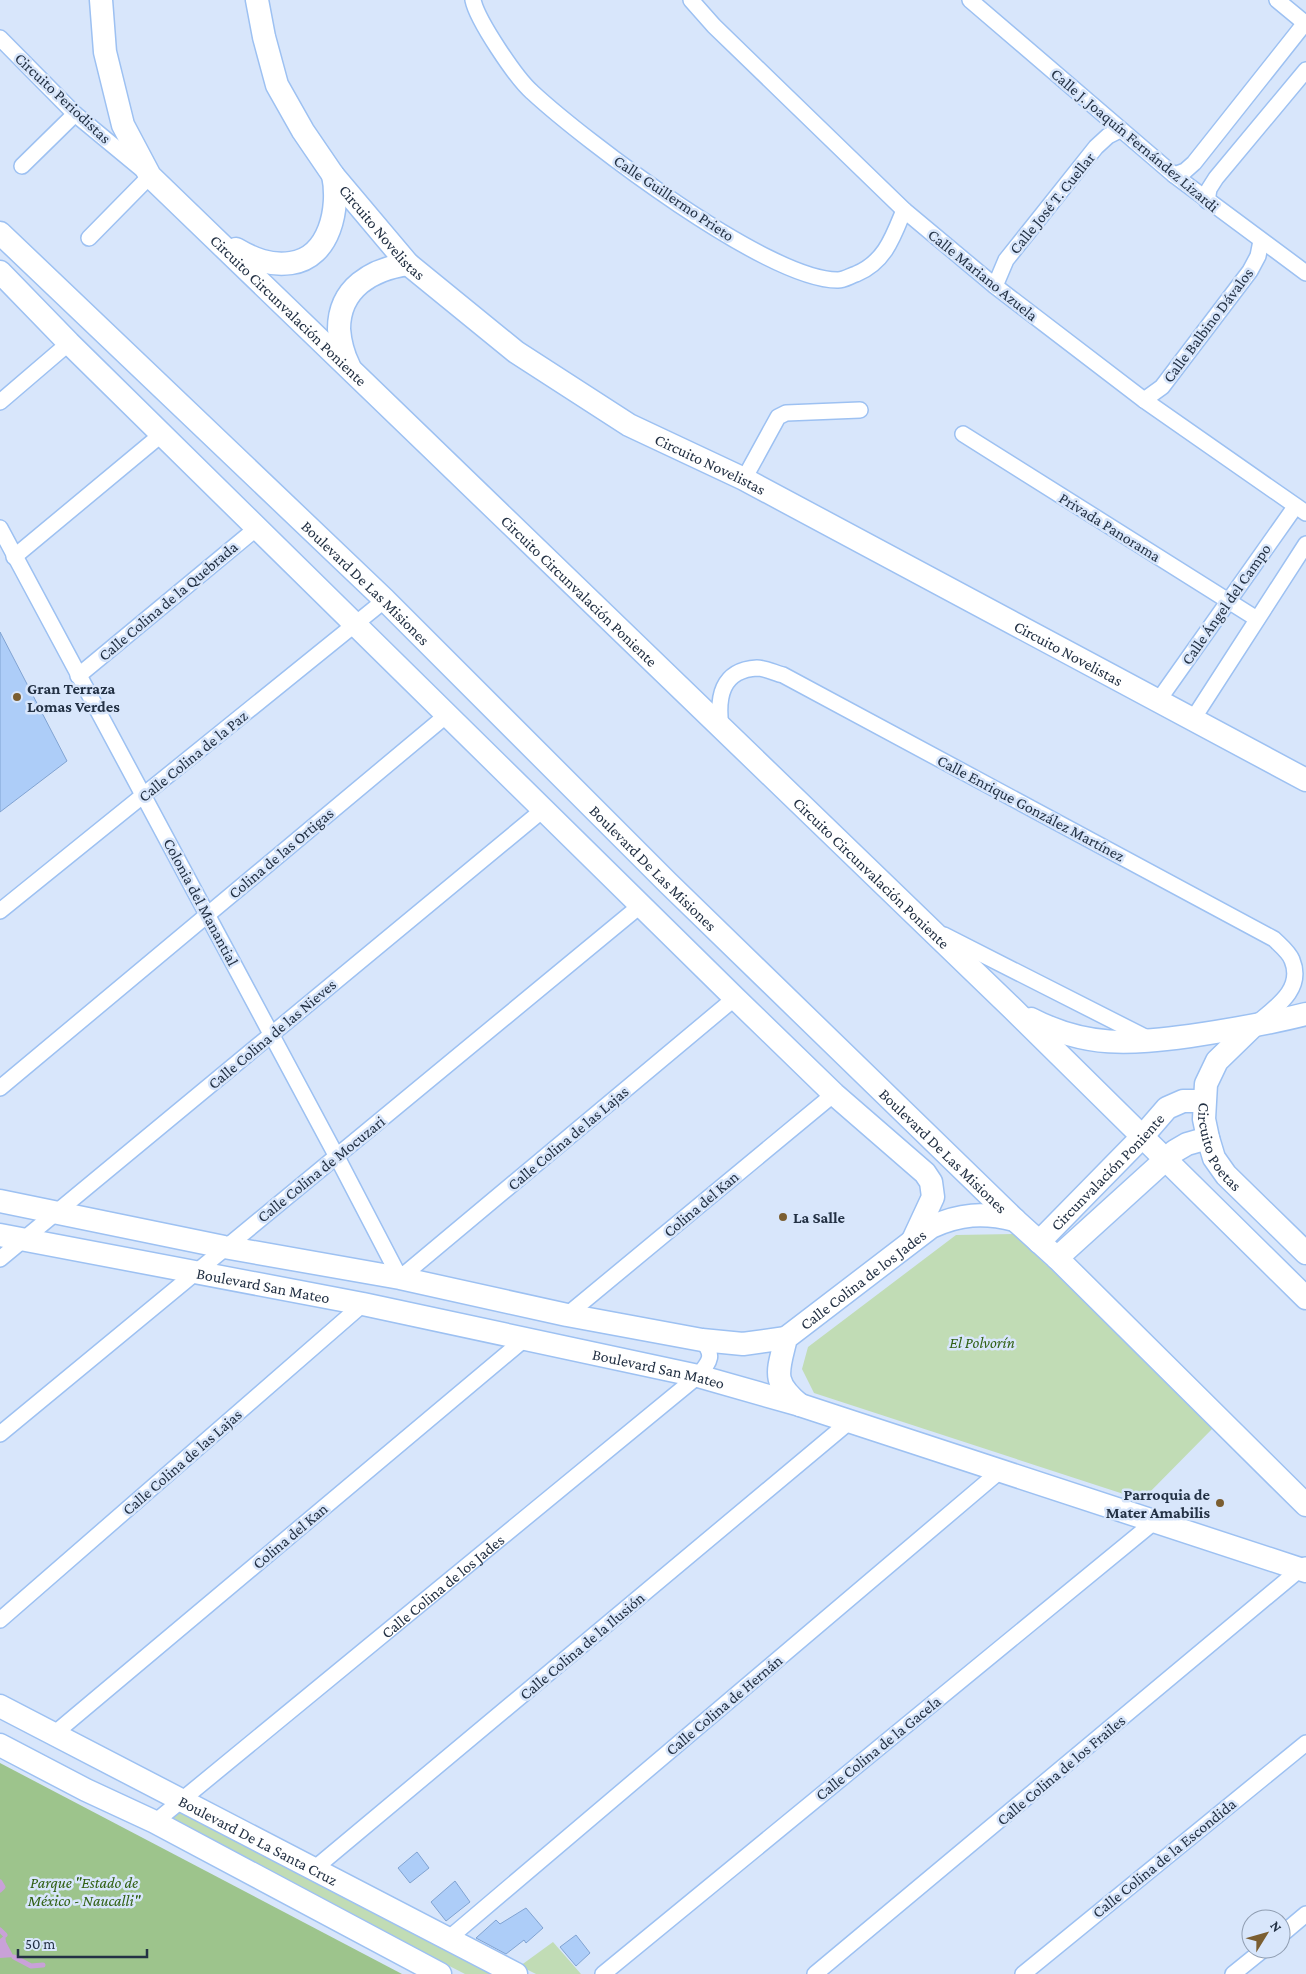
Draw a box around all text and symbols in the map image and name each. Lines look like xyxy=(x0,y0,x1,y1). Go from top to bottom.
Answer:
street label: Circuito Periodistas xyxy=(12,49,114,147)
street label: Calle J. Joaquín Fernández Lizardi xyxy=(1047,65,1222,216)
street label: Calle José T. Cuellar xyxy=(1006,149,1099,258)
street label: Calle Guillermo Prieto xyxy=(611,152,737,245)
street label: Circuito Novelistas xyxy=(336,181,428,283)
street label: Calle Mariano Azuela xyxy=(925,226,1042,325)
street label: Circuito Circunvalación Poniente xyxy=(207,231,370,389)
street label: Calle Balbino Dávalos xyxy=(1160,265,1256,385)
street label: Circuito Novelistas xyxy=(653,430,769,498)
street label: Privada Panorama xyxy=(1056,489,1164,565)
street label: Circuito Circunvalación Poniente xyxy=(498,512,661,670)
street label: Boulevard De Las Misiones xyxy=(299,517,433,648)
street label: Calle Colina de la Quebrada xyxy=(95,538,241,664)
street label: Calle Ángel del Campo xyxy=(1178,540,1275,668)
street label: Circuito Novelistas xyxy=(1011,617,1126,689)
place label: Gran Terraza Lomas Verdes xyxy=(27,680,120,715)
marker: Gran Terraza Lomas Verdes xyxy=(11,691,23,703)
street label: Calle Colina de la Paz xyxy=(135,707,251,805)
street label: Calle Enrique González Martínez xyxy=(934,751,1128,866)
street label: Circuito Circunvalación Poniente xyxy=(790,794,953,952)
street label: Boulevard De Las Misiones xyxy=(587,802,720,934)
street label: Colina de las Ortigas xyxy=(225,804,337,902)
street label: Colonia del Manantial xyxy=(160,835,242,969)
street label: Calle Colina de las Nieves xyxy=(205,976,339,1092)
street label: Calle Colina de las Lajas xyxy=(504,1083,632,1194)
street label: Boulevard De Las Misiones xyxy=(876,1085,1011,1216)
street label: Circuito Poetas xyxy=(1195,1102,1245,1194)
street label: Circunvalación Poniente xyxy=(1047,1110,1167,1234)
street label: Calle Colina de Mocuzari xyxy=(254,1112,388,1226)
street label: Colina del Kan xyxy=(660,1168,742,1240)
place label: La Salle xyxy=(793,1209,846,1226)
marker: La Salle xyxy=(777,1211,789,1223)
street label: Calle Colina de los Jades xyxy=(797,1226,929,1333)
street label: Boulevard San Mateo xyxy=(195,1264,331,1306)
park label: El Polvorín xyxy=(949,1334,1015,1351)
street label: Boulevard San Mateo xyxy=(591,1345,727,1392)
street label: Calle Colina de las Lajas xyxy=(119,1406,246,1519)
place label: Parroquia de Mater Amabilis xyxy=(1106,1486,1211,1521)
marker: Parroquia de Mater Amabilis xyxy=(1214,1497,1226,1509)
street label: Colina del Kan xyxy=(249,1500,331,1572)
street label: Calle Colina de los Jades xyxy=(378,1531,507,1641)
street label: Calle Colina de la Ilusión xyxy=(516,1589,648,1703)
street label: Calle Colina de Hernán xyxy=(663,1651,786,1758)
street label: Calle Colina de la Gacela xyxy=(812,1692,944,1804)
street label: Calle Colina de los Frailes xyxy=(993,1711,1129,1829)
street label: Boulevard De La Santa Cruz xyxy=(176,1792,341,1888)
street label: Calle Colina de la Escondida xyxy=(1089,1795,1240,1921)
park label: Parque "Estado de México - Naucalli" xyxy=(27,1874,142,1909)
north arrow xyxy=(1241,1909,1291,1959)
text: N xyxy=(1267,1918,1286,1935)
scale bar xyxy=(18,1926,146,1958)
text: 50 m xyxy=(25,1936,55,1952)

